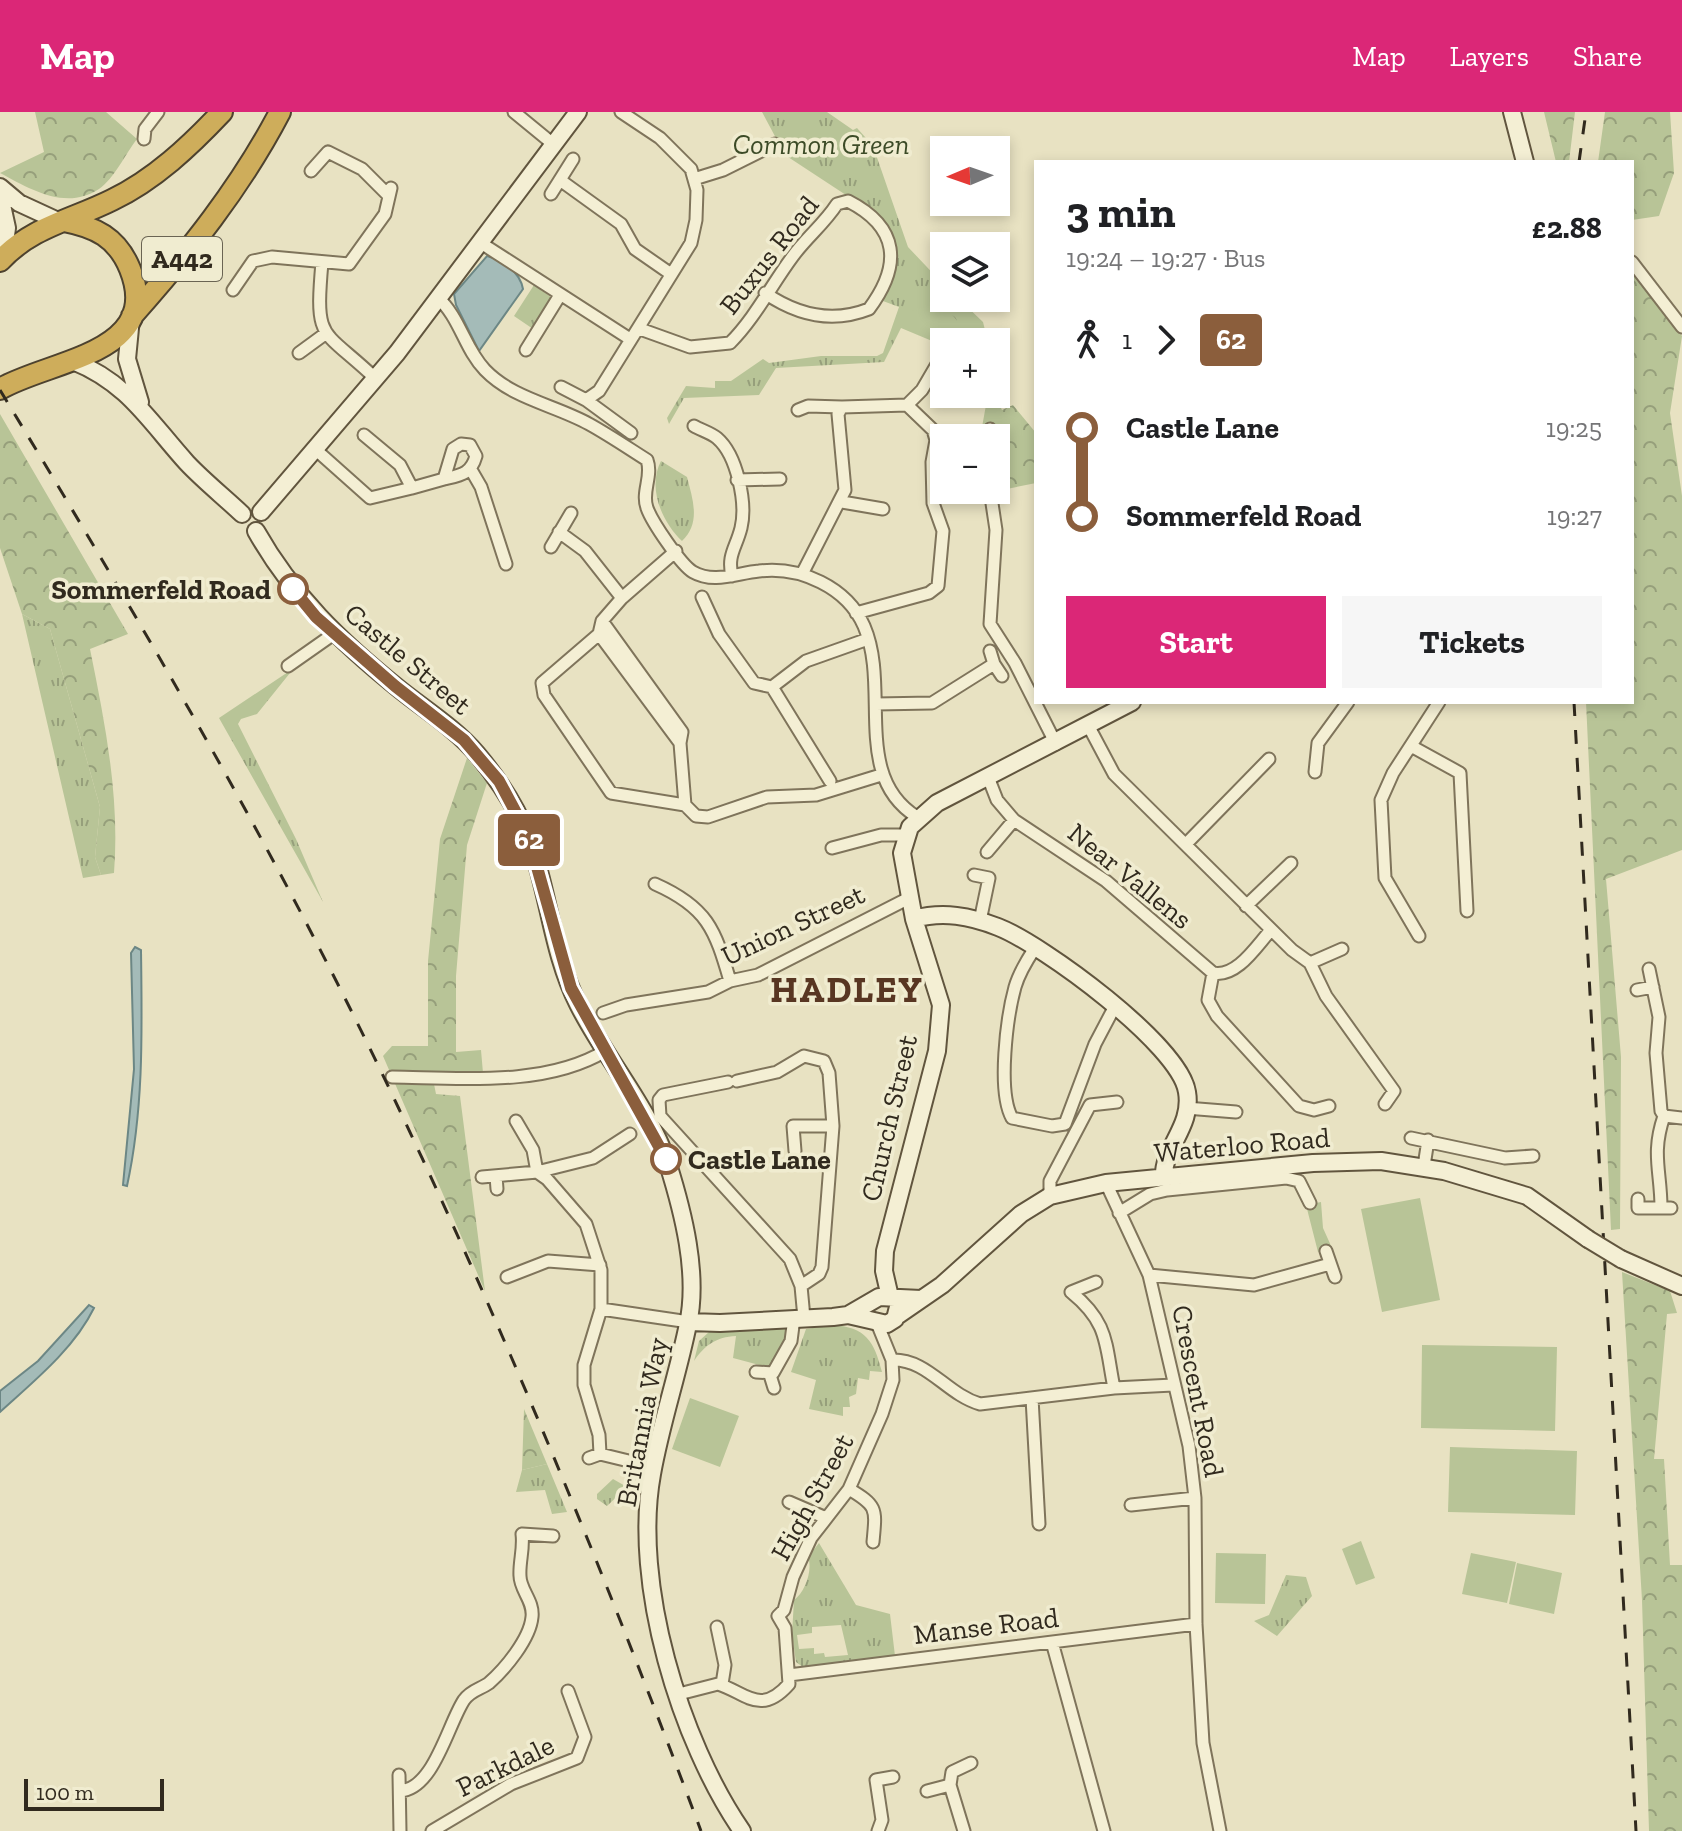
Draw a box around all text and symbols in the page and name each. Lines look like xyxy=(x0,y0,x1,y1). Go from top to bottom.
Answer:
text: Map xyxy=(40,33,115,79)
text: Map xyxy=(1352,40,1406,73)
text: Layers xyxy=(1450,40,1529,73)
text: Share xyxy=(1573,40,1642,73)
park label: Common Green xyxy=(733,128,909,161)
north arrow xyxy=(930,136,1010,216)
map controls xyxy=(930,136,1010,504)
text: 3 min xyxy=(1066,185,1175,238)
street label: Buxus Road xyxy=(712,189,826,321)
text: £2.88 xyxy=(1532,210,1602,246)
button: layers xyxy=(930,232,1010,312)
road number: A442 xyxy=(142,237,222,281)
text: 19:24 – 19:27 · Bus xyxy=(1066,242,1266,274)
icon: walk xyxy=(1066,318,1110,362)
icon: forward xyxy=(1144,318,1188,362)
text: 62 xyxy=(1216,323,1246,356)
text: 1 xyxy=(1122,324,1132,356)
button: + xyxy=(930,328,1010,408)
text: Castle Lane xyxy=(1126,410,1279,446)
text: 19:25 xyxy=(1546,412,1602,444)
button: − xyxy=(930,424,1010,504)
text: Sommerfeld Road xyxy=(1126,498,1361,534)
text: 19:27 xyxy=(1547,500,1602,532)
place label: Sommerfeld Road xyxy=(51,573,271,606)
marker: Sommerfeld Road xyxy=(278,574,308,604)
button: Start xyxy=(1066,596,1326,688)
button: Tickets xyxy=(1342,596,1602,688)
street label: Castle Street xyxy=(338,597,478,722)
line badge: 62 xyxy=(493,814,565,866)
street label: Near Vallens xyxy=(1061,816,1199,936)
text: 62 xyxy=(514,823,544,856)
street label: Union Street xyxy=(716,877,870,972)
district label: HADLEY xyxy=(770,968,924,1011)
street label: Church Street xyxy=(854,1031,924,1204)
street label: Waterloo Road xyxy=(1153,1121,1331,1169)
place label: Castle Lane xyxy=(688,1143,831,1176)
marker: Castle Lane xyxy=(651,1144,681,1174)
street label: Crescent Road xyxy=(1165,1302,1231,1480)
street label: Britannia Way xyxy=(609,1334,675,1509)
street label: High Street xyxy=(764,1427,861,1566)
street label: Manse Road xyxy=(912,1601,1060,1651)
street label: Parkdale xyxy=(451,1728,559,1804)
scale bar xyxy=(24,1775,164,1811)
text: 100 m xyxy=(36,1779,94,1806)

